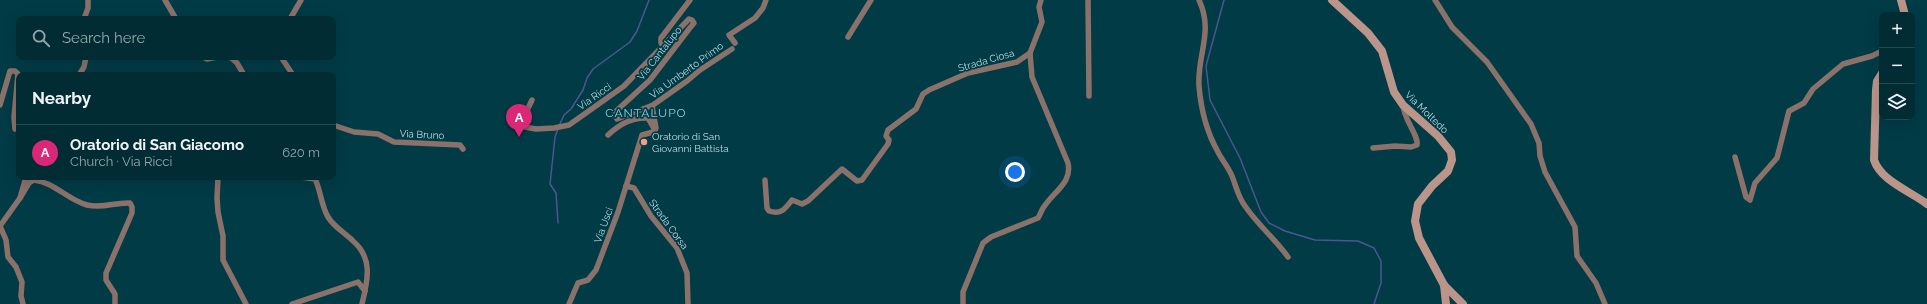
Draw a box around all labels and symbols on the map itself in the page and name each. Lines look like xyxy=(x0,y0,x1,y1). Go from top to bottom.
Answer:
street label: Via Cantalupo xyxy=(635,24,684,82)
street label: Via Umberto Primo xyxy=(647,40,725,101)
street label: Strada Ciosa xyxy=(957,47,1015,74)
street label: Via Ricci xyxy=(575,81,613,112)
street label: Via Moltedo xyxy=(1403,89,1451,136)
pin: A xyxy=(506,104,532,137)
district label: CANTALUPO xyxy=(605,106,687,120)
street label: Via Bruno xyxy=(399,128,445,141)
place label: Oratorio di San Giovanni Battista xyxy=(652,131,729,154)
marker: Oratorio di San Giovanni Battista xyxy=(639,137,649,147)
your location xyxy=(1005,162,1025,182)
street label: Strada Corsa xyxy=(647,197,690,251)
street label: Via Usci xyxy=(592,206,615,244)

